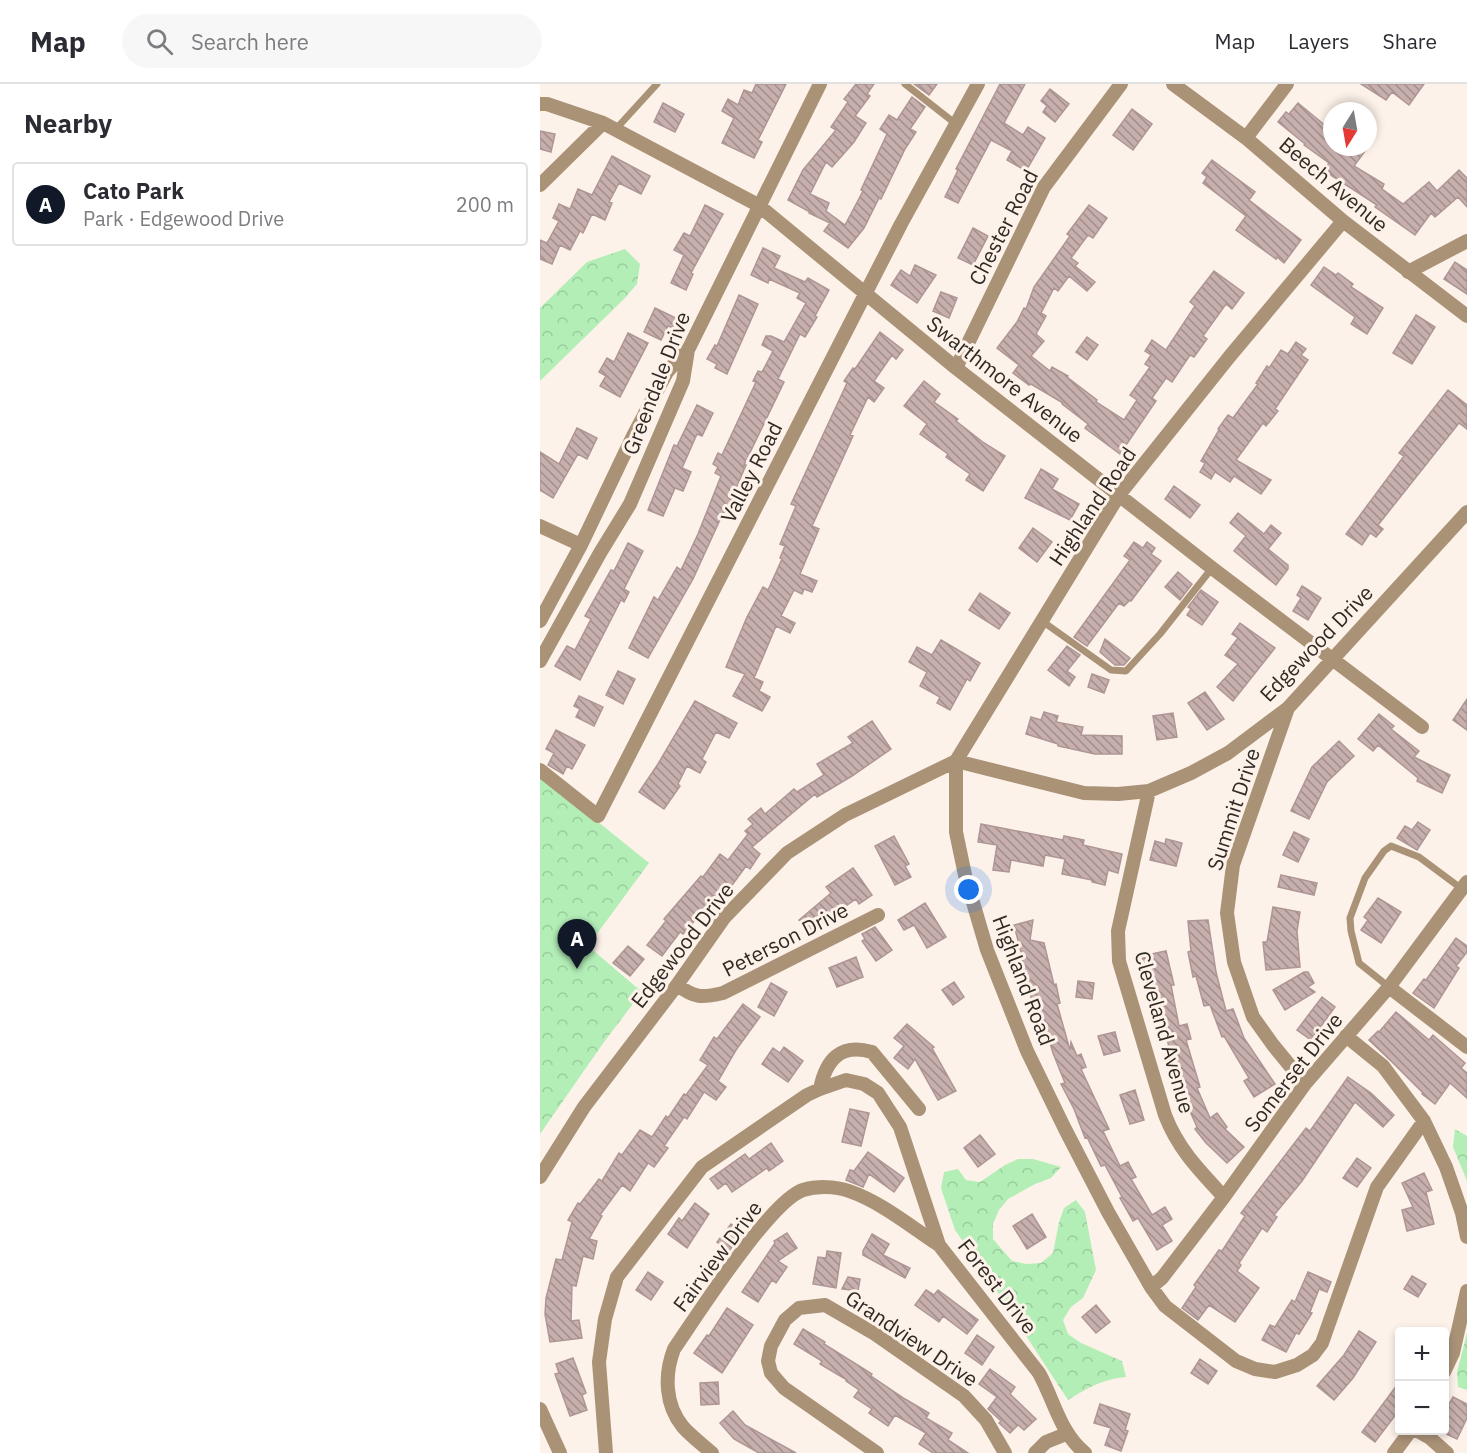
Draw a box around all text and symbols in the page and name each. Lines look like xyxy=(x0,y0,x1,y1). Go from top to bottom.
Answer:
search box xyxy=(122,14,542,68)
text: Map xyxy=(30,23,86,60)
icon: search xyxy=(143,25,176,58)
text: Search here xyxy=(191,27,309,56)
text: Map xyxy=(1215,27,1255,55)
text: Layers xyxy=(1288,27,1350,55)
text: Share xyxy=(1383,27,1437,55)
north arrow xyxy=(1323,102,1377,156)
text: Nearby xyxy=(24,106,112,140)
street label: Beech Avenue xyxy=(1274,130,1394,238)
street label: Chester Road xyxy=(962,164,1044,290)
text: Cato Park xyxy=(83,176,184,205)
text: A xyxy=(39,191,52,218)
text: 200 m xyxy=(456,191,514,218)
text: Park · Edgewood Drive xyxy=(83,205,284,232)
street label: Greendale Drive xyxy=(616,307,696,459)
street label: Swarthmore Avenue xyxy=(921,309,1089,449)
street label: Valley Road xyxy=(714,417,788,527)
street label: Highland Road xyxy=(1042,441,1142,571)
street label: Edgewood Drive xyxy=(1253,579,1379,707)
street label: Summit Drive xyxy=(1200,744,1266,874)
your location xyxy=(954,875,983,904)
street label: Edgewood Drive xyxy=(624,876,740,1014)
street label: Peterson Drive xyxy=(717,895,853,983)
street label: Highland Road xyxy=(986,911,1062,1049)
pin: A xyxy=(558,920,597,969)
street label: Cleveland Avenue xyxy=(1128,947,1202,1117)
street label: Somerset Drive xyxy=(1238,1007,1348,1137)
street label: Fairview Drive xyxy=(666,1195,768,1317)
street label: Forest Drive xyxy=(952,1233,1044,1339)
street label: Grandview Drive xyxy=(840,1283,984,1393)
map controls xyxy=(1395,1327,1449,1435)
button: + xyxy=(1395,1327,1449,1381)
button: − xyxy=(1395,1381,1449,1435)

